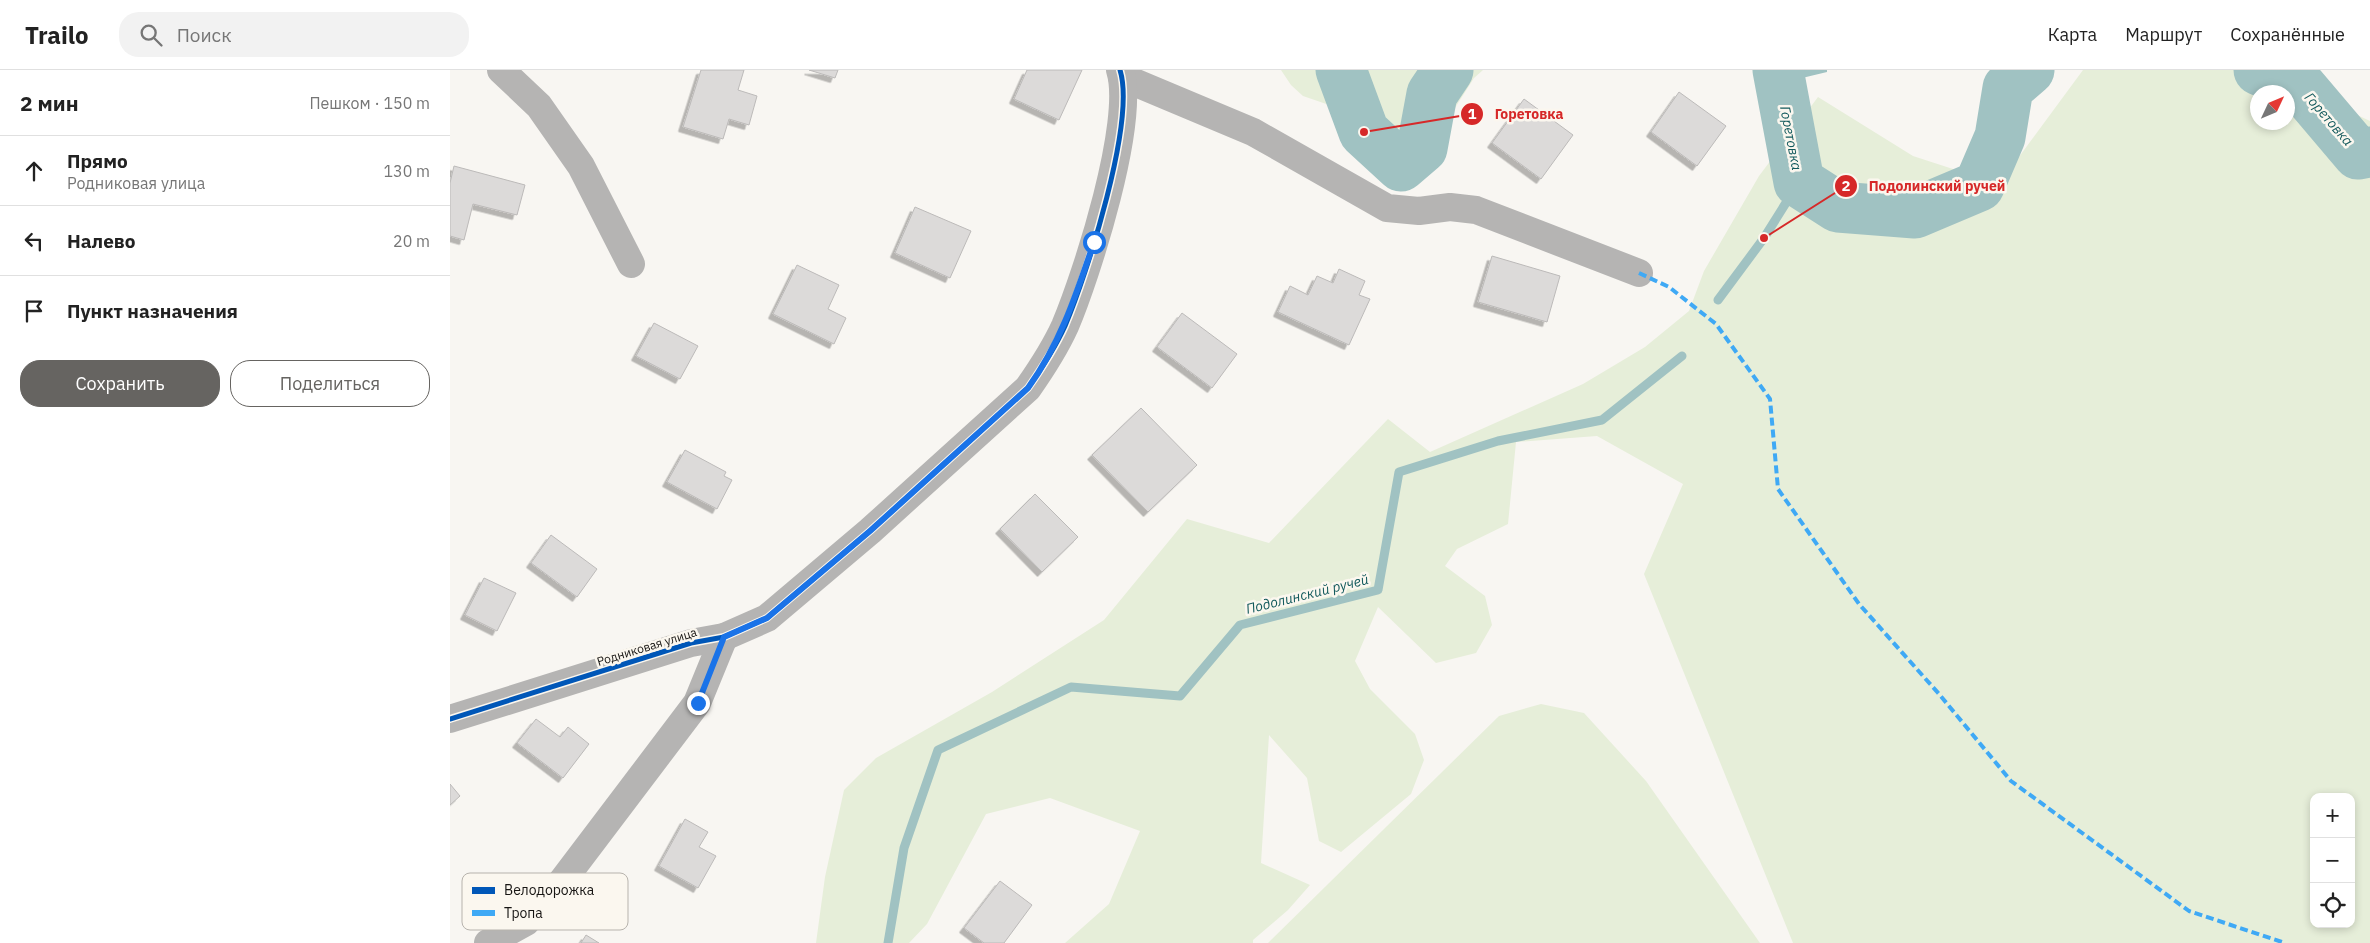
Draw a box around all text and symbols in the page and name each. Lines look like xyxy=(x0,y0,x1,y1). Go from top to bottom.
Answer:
search box xyxy=(119,12,469,57)
text: Trailo xyxy=(25,19,89,51)
icon: search xyxy=(137,21,165,49)
text: Поиск xyxy=(177,23,232,47)
text: Карта xyxy=(2048,23,2097,46)
text: Маршрут xyxy=(2125,23,2202,46)
text: Сохранённые xyxy=(2230,23,2345,46)
north arrow xyxy=(2250,85,2295,130)
text: 2 мин xyxy=(20,89,79,117)
water label: Горетовка xyxy=(2301,89,2357,149)
text: Пешком · 150 m xyxy=(309,93,430,113)
callout: Горетовка xyxy=(1460,100,1573,129)
text: 1 xyxy=(1467,104,1477,123)
water label: Горетовка xyxy=(1776,104,1806,172)
text: Горетовка xyxy=(1495,105,1563,123)
text: Прямо xyxy=(67,149,128,173)
icon: ahead xyxy=(20,157,48,185)
text: 130 m xyxy=(383,161,430,181)
callout: Подолинский ручей xyxy=(1834,171,2015,200)
text: Родниковая улица xyxy=(67,173,205,193)
text: 2 xyxy=(1841,176,1851,195)
text: Подолинский ручей xyxy=(1869,177,2005,195)
icon: left xyxy=(20,227,48,255)
text: Налево xyxy=(67,229,136,253)
text: 20 m xyxy=(393,231,430,251)
route start xyxy=(1083,231,1106,254)
icon: arrive xyxy=(20,297,48,325)
text: Пункт назначения xyxy=(67,299,238,323)
button: Сохранить xyxy=(20,360,220,407)
button: Поделиться xyxy=(230,360,430,407)
water label: Подолинский ручей xyxy=(1244,570,1370,618)
street label: Родниковая улица xyxy=(595,624,699,669)
route end xyxy=(687,692,710,715)
map controls xyxy=(2310,793,2355,928)
button: + xyxy=(2310,793,2355,838)
button: − xyxy=(2310,838,2355,883)
legend xyxy=(462,873,628,930)
text: Велодорожка xyxy=(504,881,595,899)
button: locate xyxy=(2310,883,2355,928)
text: Тропа xyxy=(504,904,543,922)

